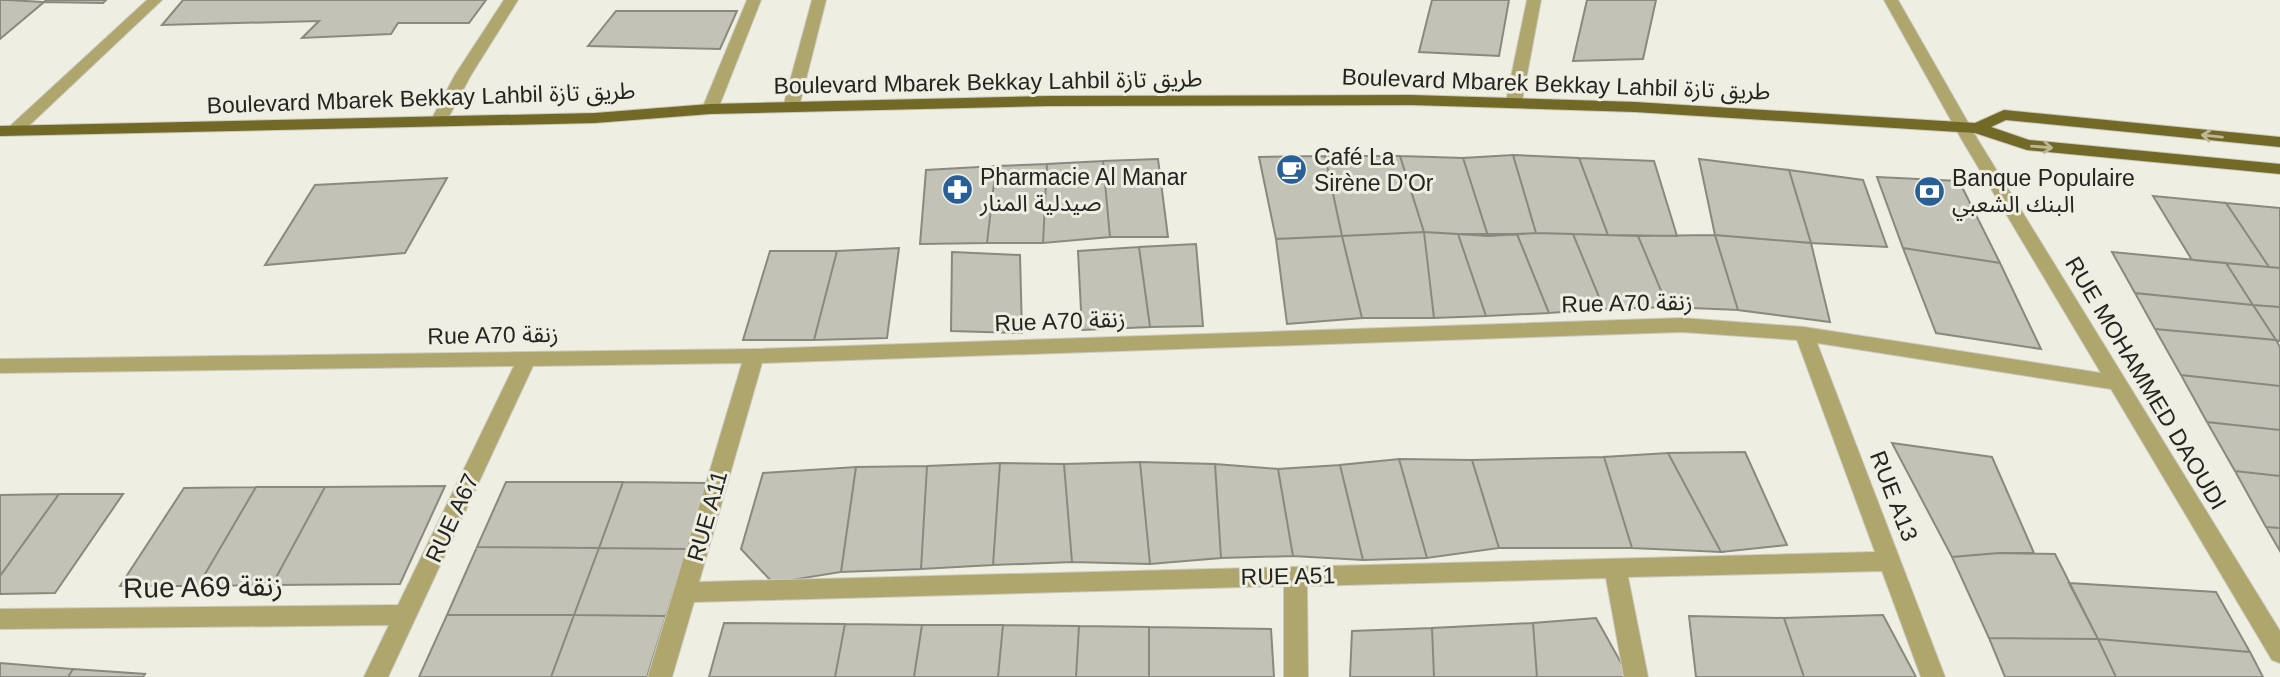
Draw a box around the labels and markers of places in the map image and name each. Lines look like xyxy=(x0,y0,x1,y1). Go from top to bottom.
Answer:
place label: Café La Sirène D'Or xyxy=(1314,144,1434,196)
cafe icon: Café La Sirène D'Or xyxy=(1274,153,1308,187)
place label: Pharmacie Al Manar صيدلية المنار xyxy=(979,164,1187,217)
place label: Banque Populaire البنك الشعبي xyxy=(1952,165,2135,221)
pharmacy icon: Pharmacie Al Manar صيدلية المنار xyxy=(940,173,974,207)
bank icon: Banque Populaire البنك الشعبي xyxy=(1912,174,1946,208)

